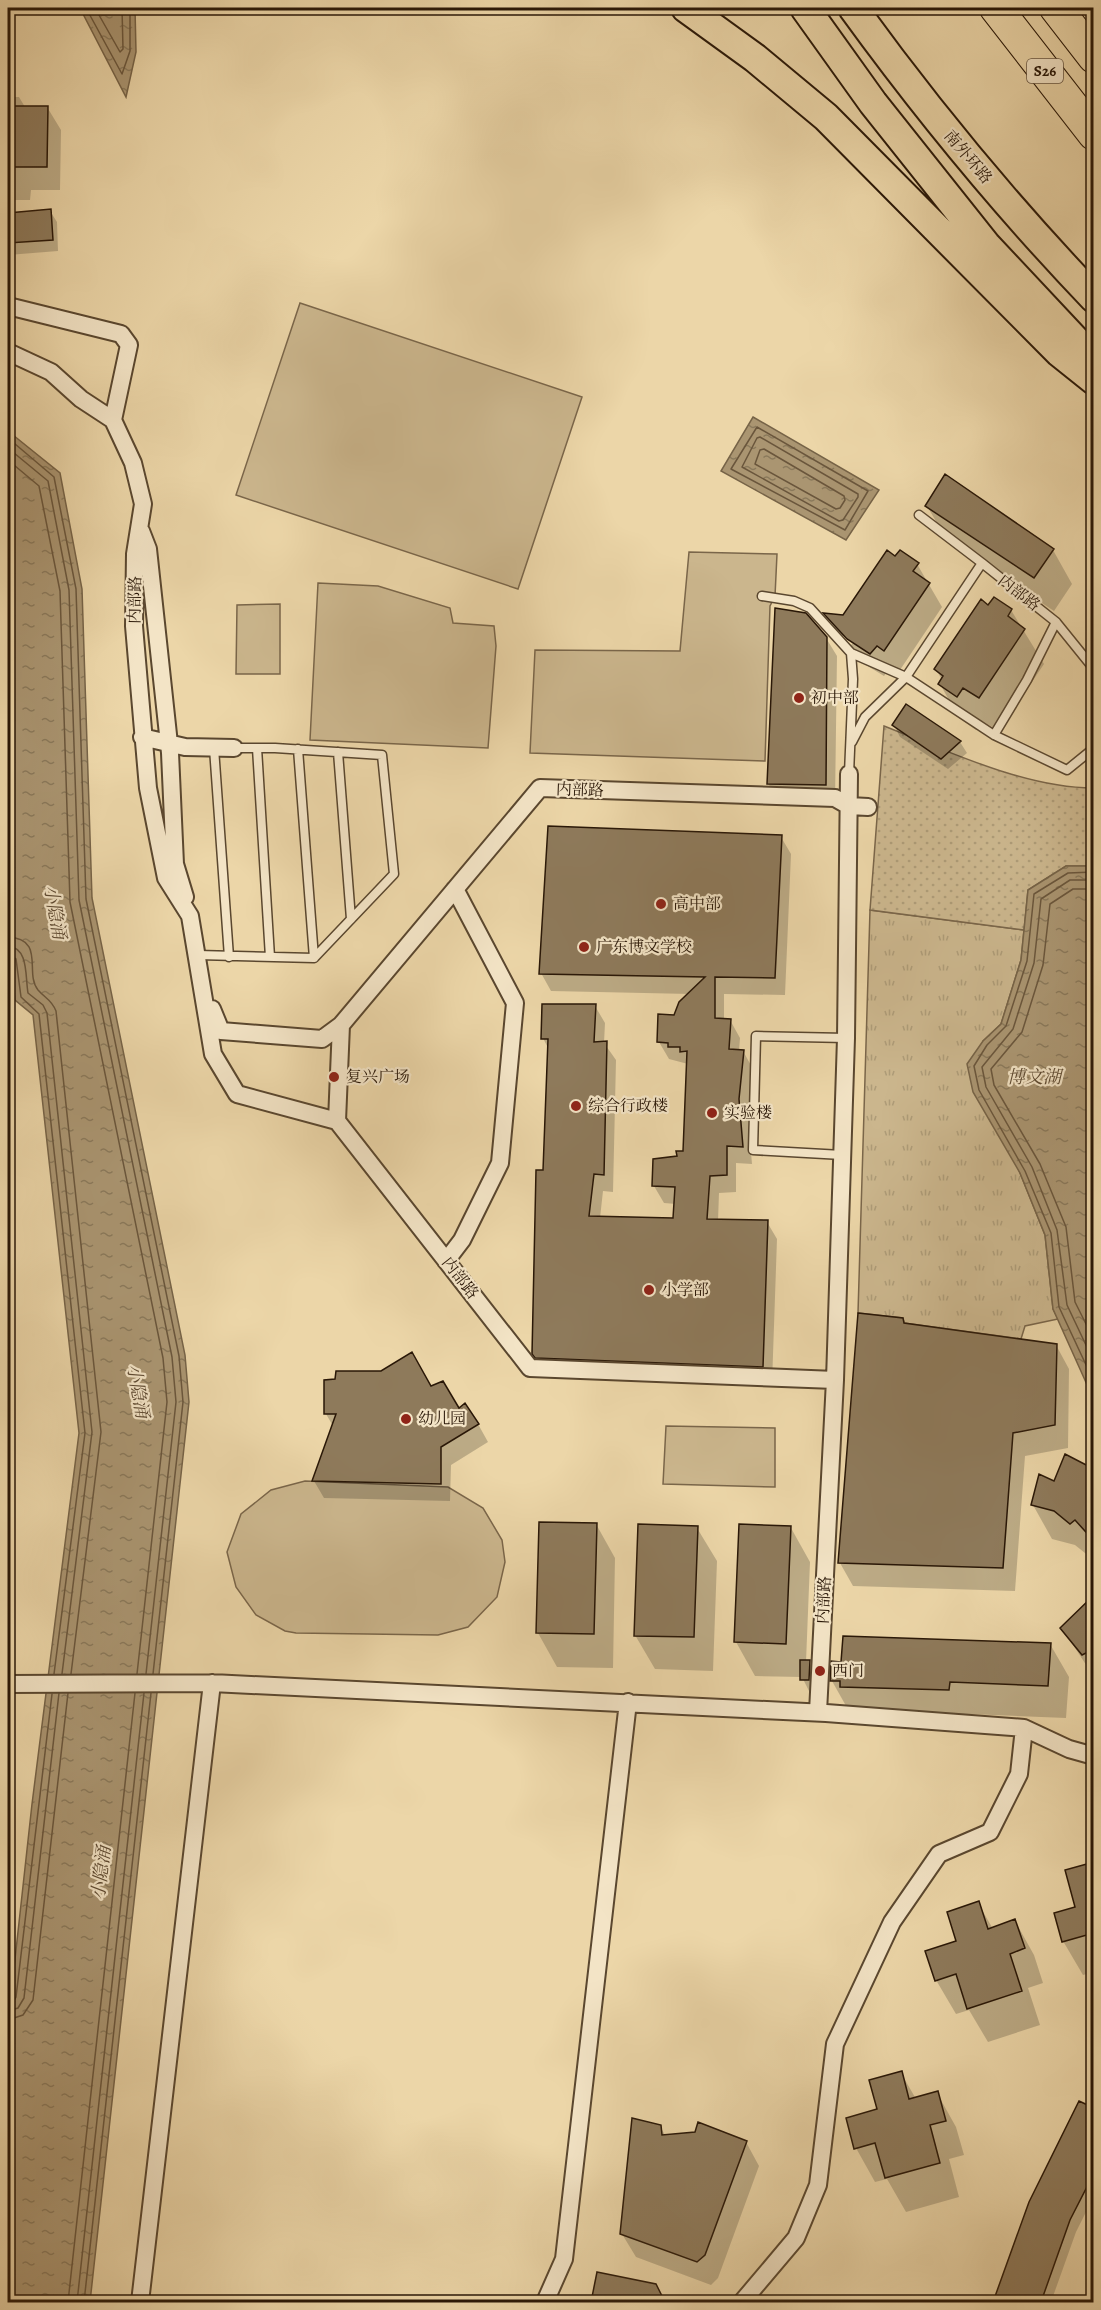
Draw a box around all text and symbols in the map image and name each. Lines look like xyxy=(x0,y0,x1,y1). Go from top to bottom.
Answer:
road number: S26 xyxy=(1027,59,1063,83)
street label: 南外环路 xyxy=(939,125,997,189)
street label: 内部路 xyxy=(993,570,1045,616)
street label: 内部路 xyxy=(124,576,146,624)
place label: 初中部 xyxy=(811,687,859,709)
marker: 初中部 xyxy=(792,691,806,705)
street label: 内部路 xyxy=(556,778,604,802)
water label: 小隐涌 xyxy=(38,883,72,943)
place label: 高中部 xyxy=(673,893,721,915)
marker: 高中部 xyxy=(654,897,668,911)
place label: 广东博文学校 xyxy=(596,936,692,958)
marker: 广东博文学校 xyxy=(577,940,591,954)
water label: 博文湖 xyxy=(1007,1065,1064,1089)
place label: 复兴广场 xyxy=(346,1066,410,1088)
marker: 复兴广场 xyxy=(327,1070,341,1084)
place label: 综合行政楼 xyxy=(588,1095,668,1117)
marker: 综合行政楼 xyxy=(569,1099,583,1113)
place label: 实验楼 xyxy=(724,1102,772,1124)
marker: 实验楼 xyxy=(705,1106,719,1120)
street label: 内部路 xyxy=(437,1252,483,1304)
place label: 小学部 xyxy=(661,1279,709,1301)
marker: 小学部 xyxy=(642,1283,656,1297)
water label: 小隐涌 xyxy=(121,1362,155,1422)
place label: 幼儿园 xyxy=(418,1408,466,1430)
marker: 幼儿园 xyxy=(399,1412,413,1426)
street label: 内部路 xyxy=(812,1575,836,1625)
place label: 西门 xyxy=(832,1660,864,1682)
marker: 西门 xyxy=(813,1664,827,1678)
water label: 小隐涌 xyxy=(86,1843,116,1901)

